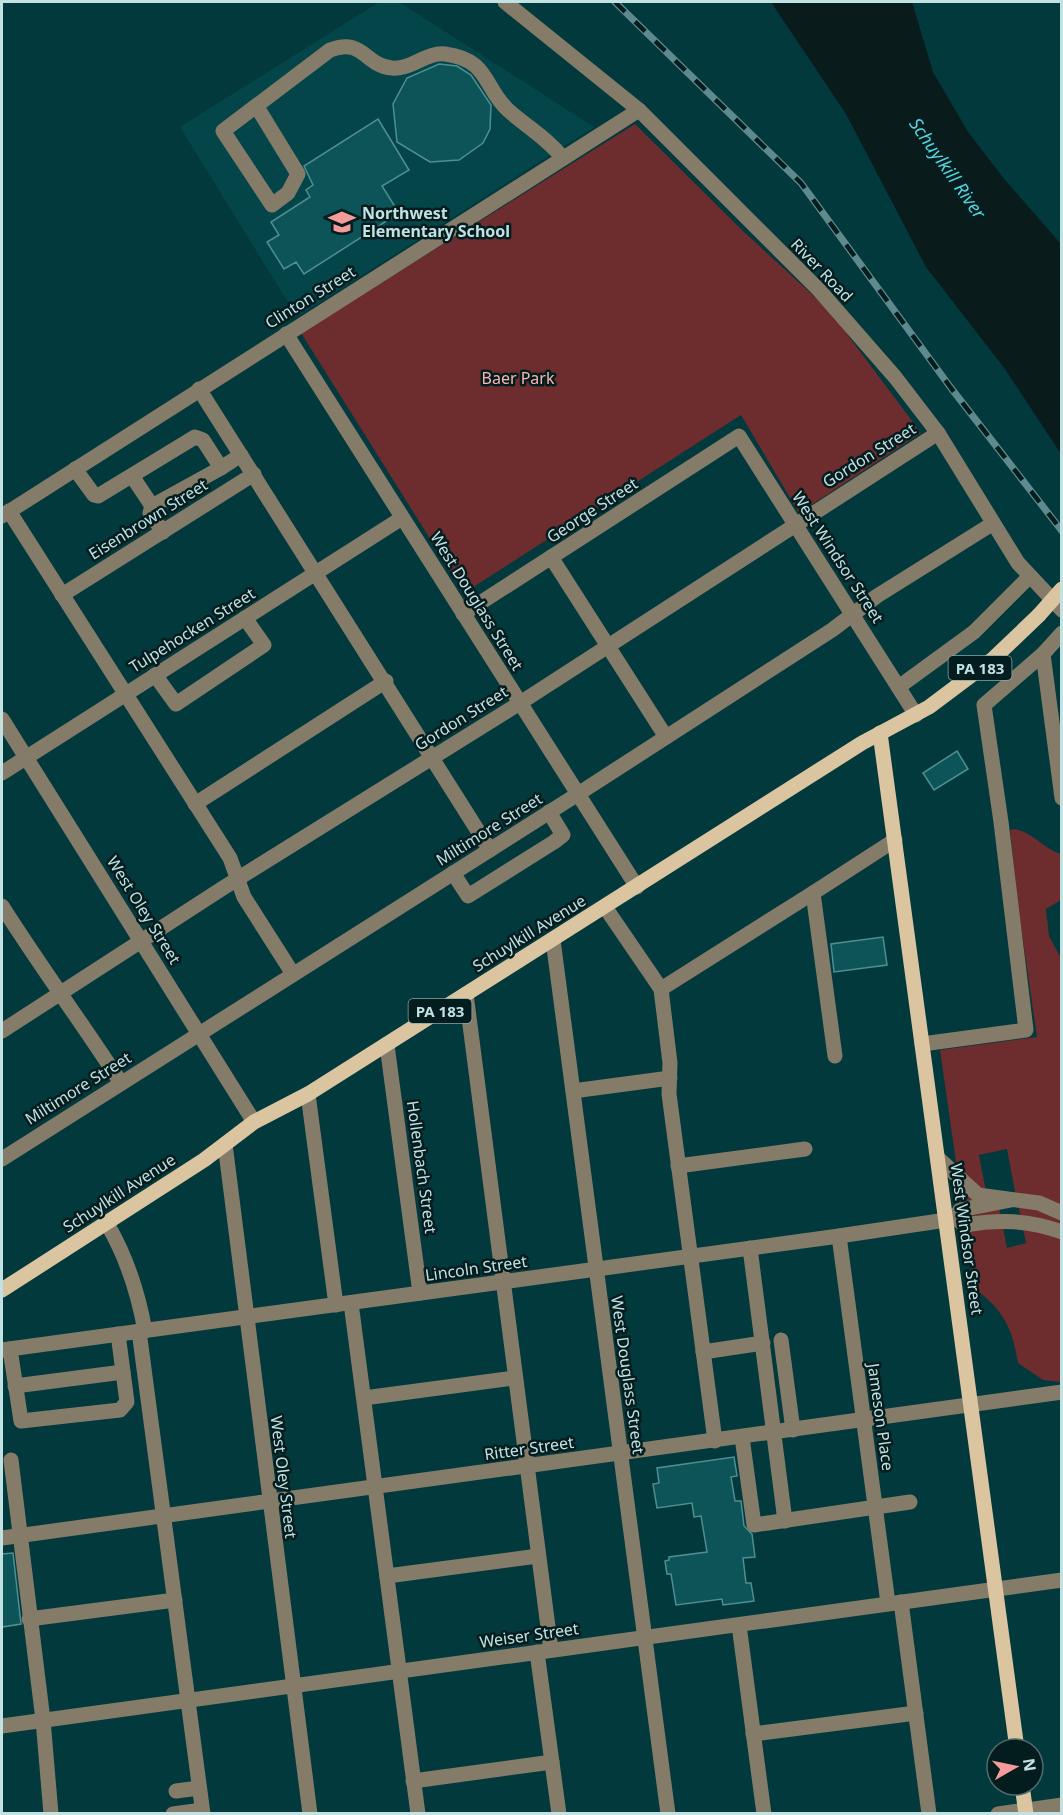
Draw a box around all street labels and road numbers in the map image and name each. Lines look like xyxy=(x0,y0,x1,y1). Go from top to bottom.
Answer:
street label: River Road xyxy=(786,233,858,307)
street label: Clinton Street xyxy=(261,260,359,333)
street label: Gordon Street xyxy=(818,418,920,492)
street label: George Street xyxy=(542,472,642,548)
street label: Eisenbrown Street xyxy=(84,473,212,564)
street label: West Windsor Street xyxy=(787,487,889,627)
street label: West Douglass Street xyxy=(425,528,529,675)
street label: Tulpehocken Street xyxy=(125,582,259,678)
road number: PA 183 xyxy=(948,656,1012,680)
street label: Gordon Street xyxy=(410,681,512,755)
street label: Miltimore Street xyxy=(432,787,547,871)
street label: West Oley Street xyxy=(102,852,186,968)
street label: Schuylkill Avenue xyxy=(468,889,590,977)
road number: PA 183 xyxy=(408,999,472,1023)
street label: Miltimore Street xyxy=(21,1046,136,1130)
street label: Hollenbach Street xyxy=(402,1099,442,1235)
street label: Schuylkill Avenue xyxy=(59,1148,179,1238)
street label: West Windsor Street xyxy=(945,1162,989,1316)
street label: Lincoln Street xyxy=(424,1250,529,1286)
street label: West Douglass Street xyxy=(606,1294,650,1456)
street label: Jameson Place xyxy=(862,1360,899,1472)
street label: West Oley Street xyxy=(266,1414,302,1540)
street label: Ritter Street xyxy=(483,1431,575,1465)
street label: Weiser Street xyxy=(478,1617,580,1653)

